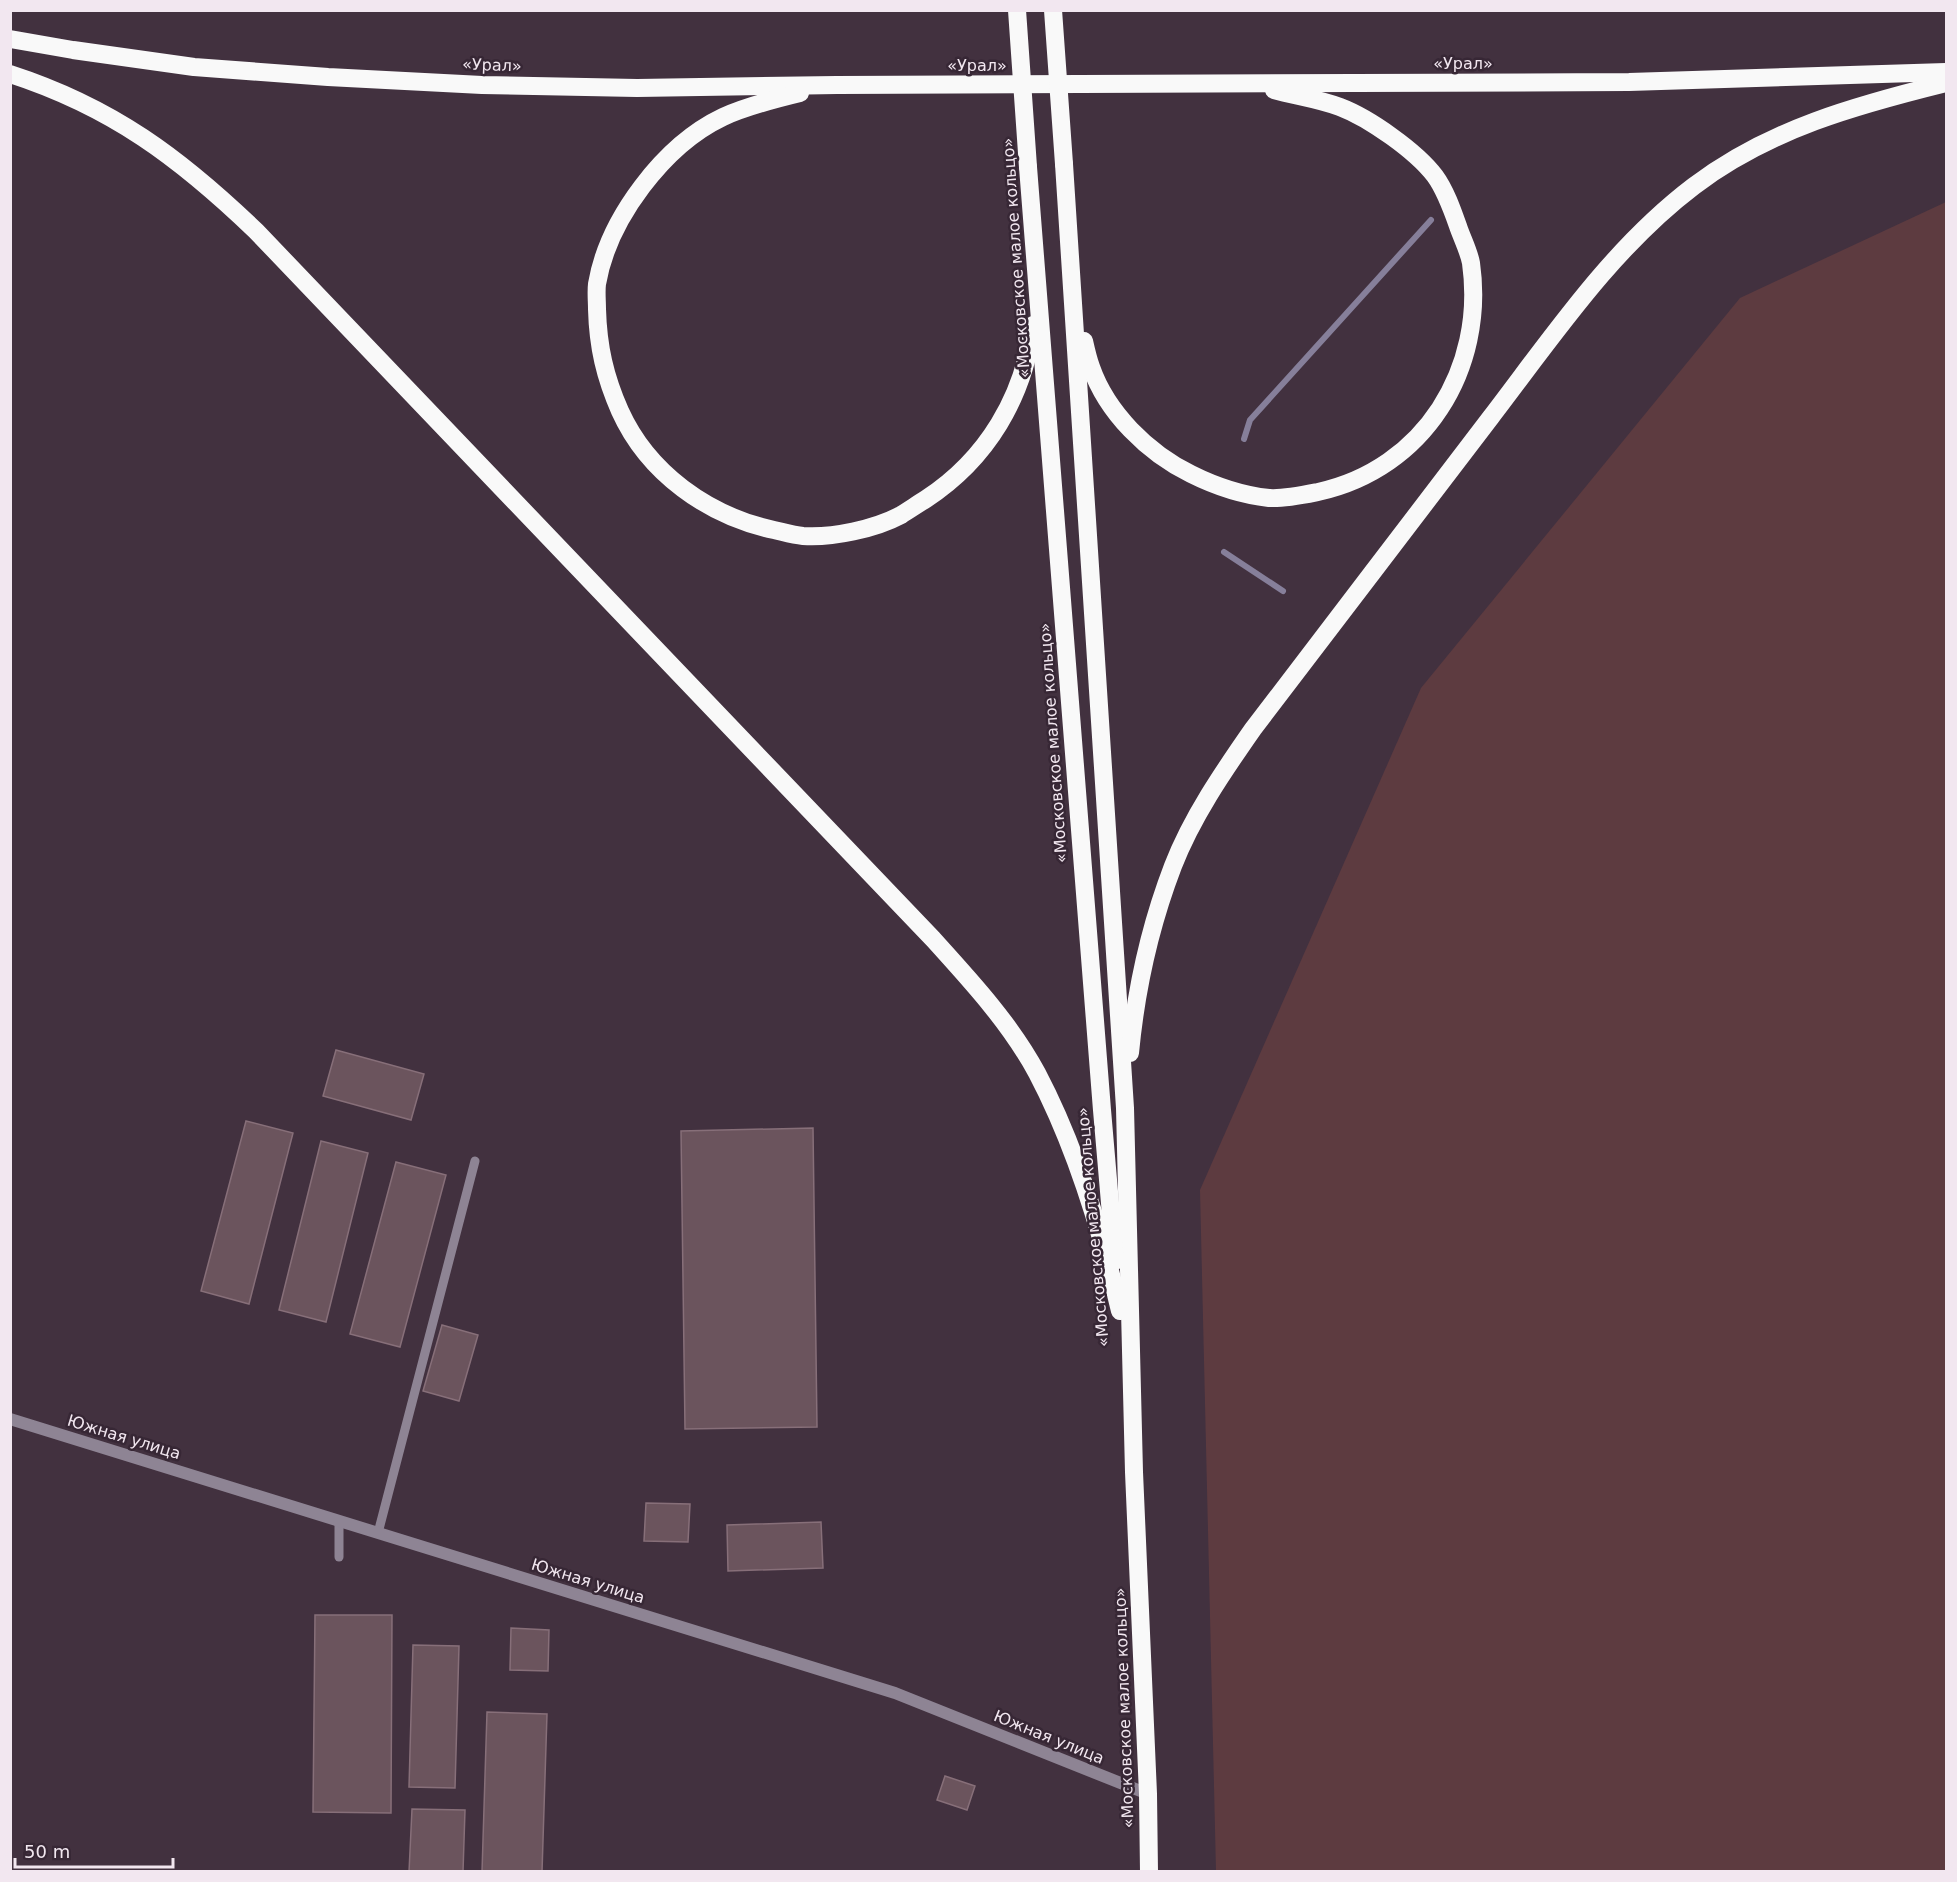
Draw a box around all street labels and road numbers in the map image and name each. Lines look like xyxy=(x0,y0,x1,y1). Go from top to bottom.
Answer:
street label: «Урал» xyxy=(462,54,522,76)
street label: «Урал» xyxy=(1433,54,1493,73)
street label: «Урал» xyxy=(947,56,1007,75)
street label: «Московское малое кольцо» xyxy=(998,137,1034,379)
street label: «Московское малое кольцо» xyxy=(1035,622,1071,864)
street label: «Московское малое кольцо» xyxy=(1073,1106,1113,1348)
street label: Южная улица xyxy=(65,1411,183,1463)
street label: Южная улица xyxy=(529,1555,647,1607)
street label: «Московское малое кольцо» xyxy=(1110,1587,1138,1829)
street label: Южная улица xyxy=(991,1706,1107,1768)

